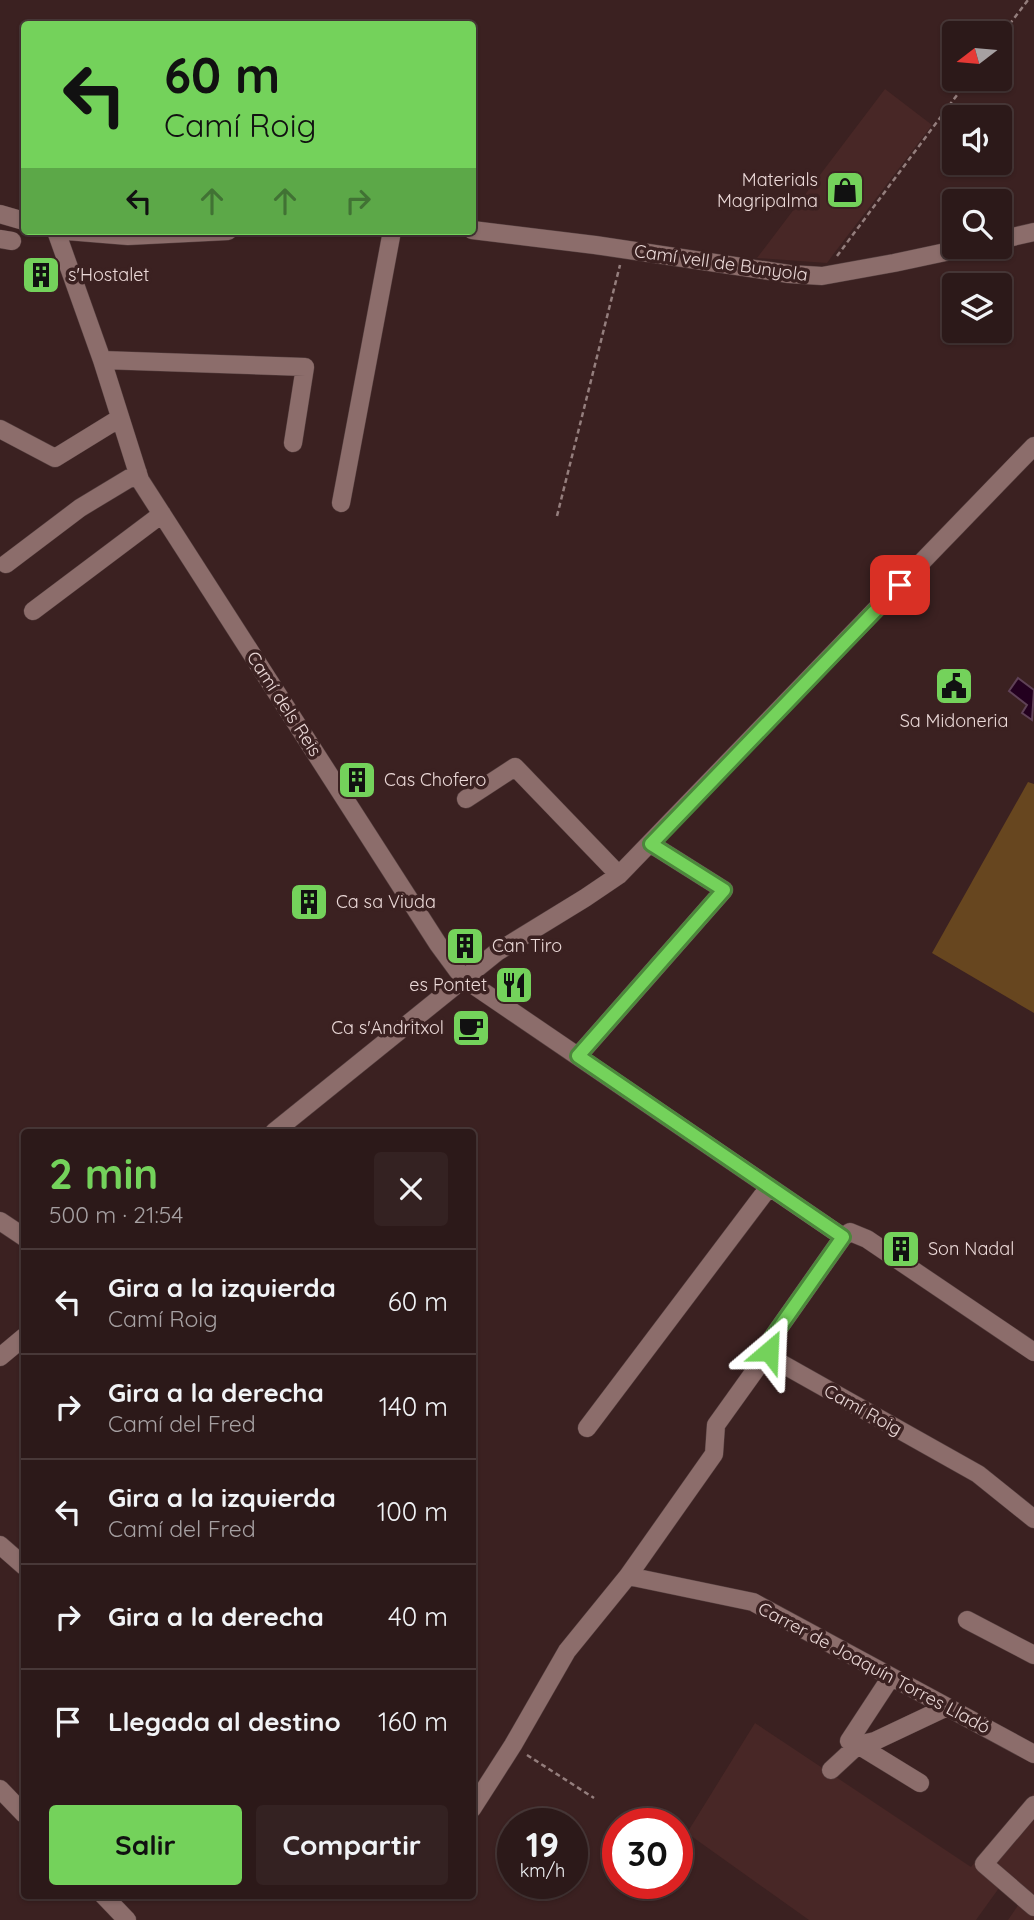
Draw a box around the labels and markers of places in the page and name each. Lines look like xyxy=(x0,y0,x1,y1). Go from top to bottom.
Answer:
place label: Materials Magripalma xyxy=(717,168,818,212)
shop icon: Materials Magripalma xyxy=(824,169,866,211)
building icon: s'Hostalet xyxy=(20,254,62,296)
place label: s'Hostalet xyxy=(68,263,149,286)
pin xyxy=(870,555,930,615)
public building icon: Sa Midoneria xyxy=(933,665,975,707)
place label: Sa Midoneria xyxy=(900,709,1008,732)
building icon: Cas Chofero xyxy=(336,759,378,801)
place label: Cas Chofero xyxy=(384,768,486,791)
building icon: Ca sa Viuda xyxy=(288,881,330,923)
place label: Ca sa Viuda xyxy=(336,890,436,913)
building icon: Can Tiro xyxy=(444,925,486,967)
place label: Can Tiro xyxy=(492,934,562,957)
restaurant icon: es Pontet xyxy=(493,964,535,1006)
place label: es Pontet xyxy=(409,973,487,996)
cafe icon: Ca s'Andritxol xyxy=(450,1007,492,1049)
place label: Ca s'Andritxol xyxy=(331,1016,444,1039)
building icon: Son Nadal xyxy=(880,1228,922,1270)
place label: Son Nadal xyxy=(928,1237,1014,1260)

